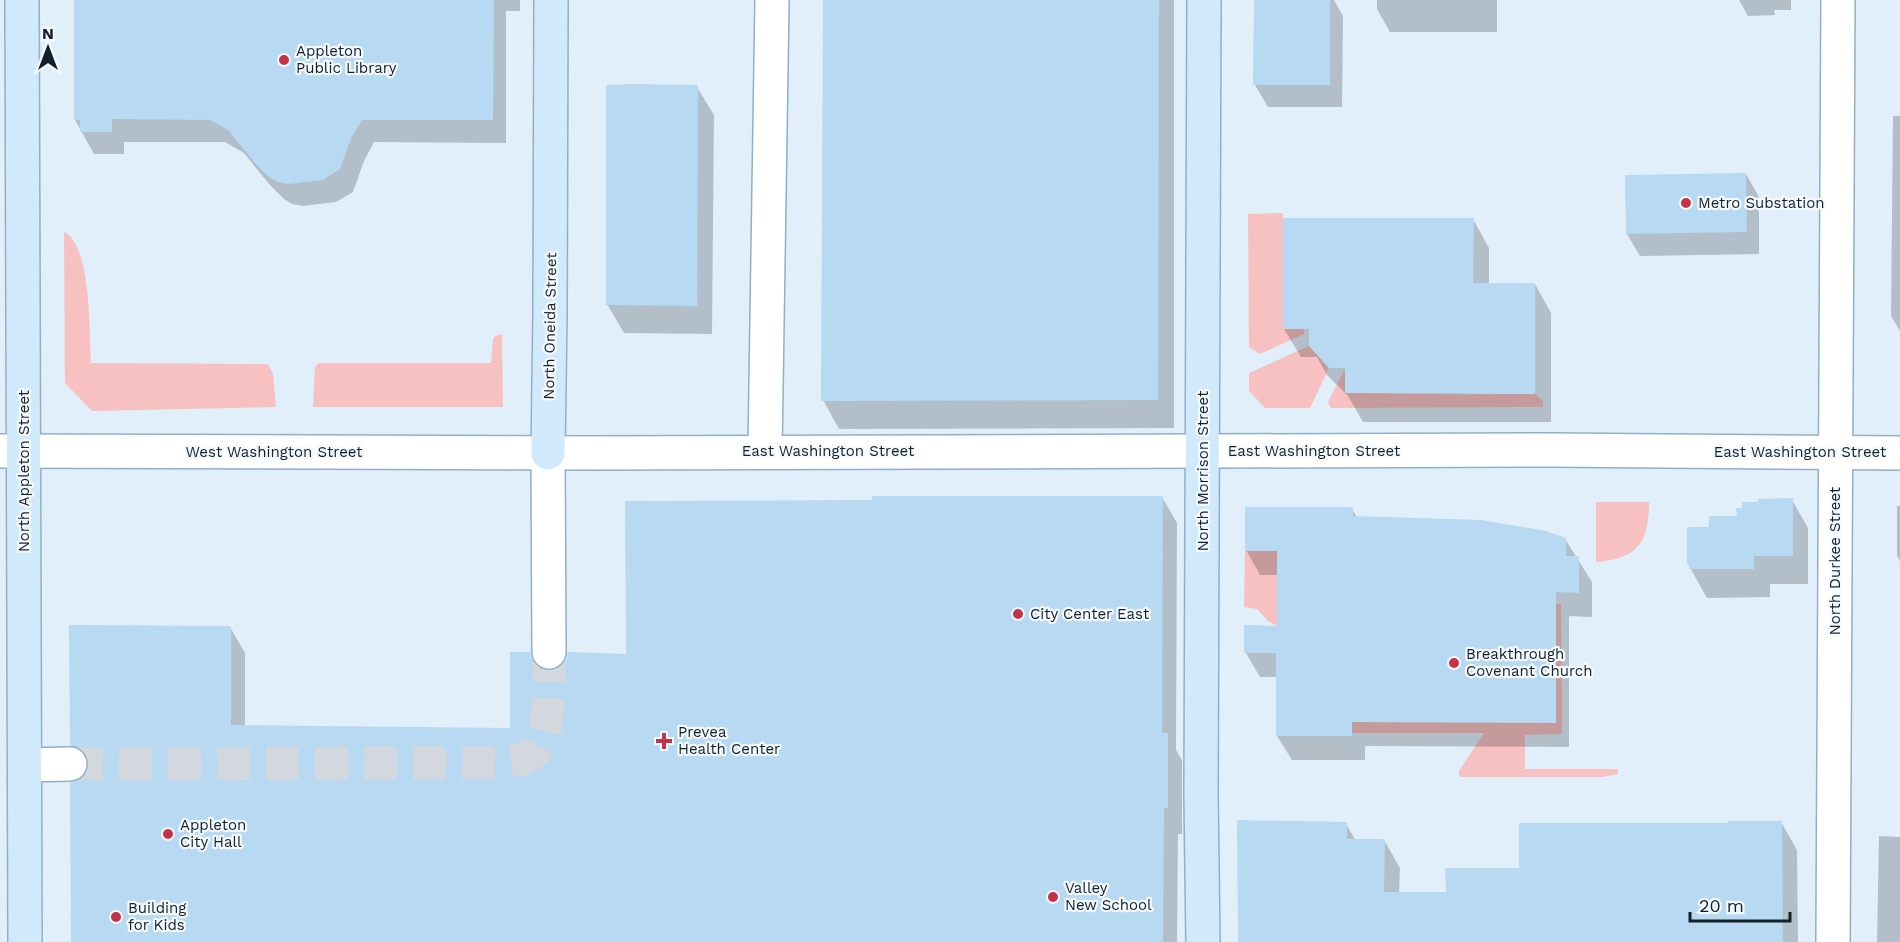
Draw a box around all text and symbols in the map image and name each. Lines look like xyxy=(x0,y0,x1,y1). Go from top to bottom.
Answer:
north arrow xyxy=(18,18,78,78)
text: N xyxy=(42,24,54,43)
place label: Appleton Public Library xyxy=(296,42,397,77)
marker: Appleton Public Library xyxy=(277,53,291,67)
place label: Metro Substation xyxy=(1698,194,1825,212)
marker: Metro Substation xyxy=(1679,196,1693,210)
street label: North Oneida Street xyxy=(540,252,560,400)
street label: North Appleton Street xyxy=(15,389,33,552)
street label: North Morrison Street xyxy=(1194,390,1212,551)
street label: East Washington Street xyxy=(742,442,915,460)
street label: East Washington Street xyxy=(1228,442,1401,460)
street label: West Washington Street xyxy=(185,443,363,461)
street label: East Washington Street xyxy=(1714,443,1887,461)
street label: North Durkee Street xyxy=(1826,486,1844,635)
place label: City Center East xyxy=(1030,605,1150,623)
marker: City Center East xyxy=(1011,607,1025,621)
place label: Breakthrough Covenant Church xyxy=(1466,645,1593,680)
marker: Breakthrough Covenant Church xyxy=(1447,656,1461,670)
place label: Prevea Health Center xyxy=(678,723,780,758)
marker: Prevea Health Center xyxy=(655,732,673,750)
place label: Appleton City Hall xyxy=(180,816,246,851)
marker: Appleton City Hall xyxy=(161,827,175,841)
place label: Valley New School xyxy=(1065,879,1152,914)
scale bar xyxy=(1690,885,1790,923)
marker: Valley New School xyxy=(1046,890,1060,904)
text: 20 m xyxy=(1699,895,1744,916)
place label: Building for Kids xyxy=(128,899,186,934)
marker: Building for Kids xyxy=(109,910,123,924)

